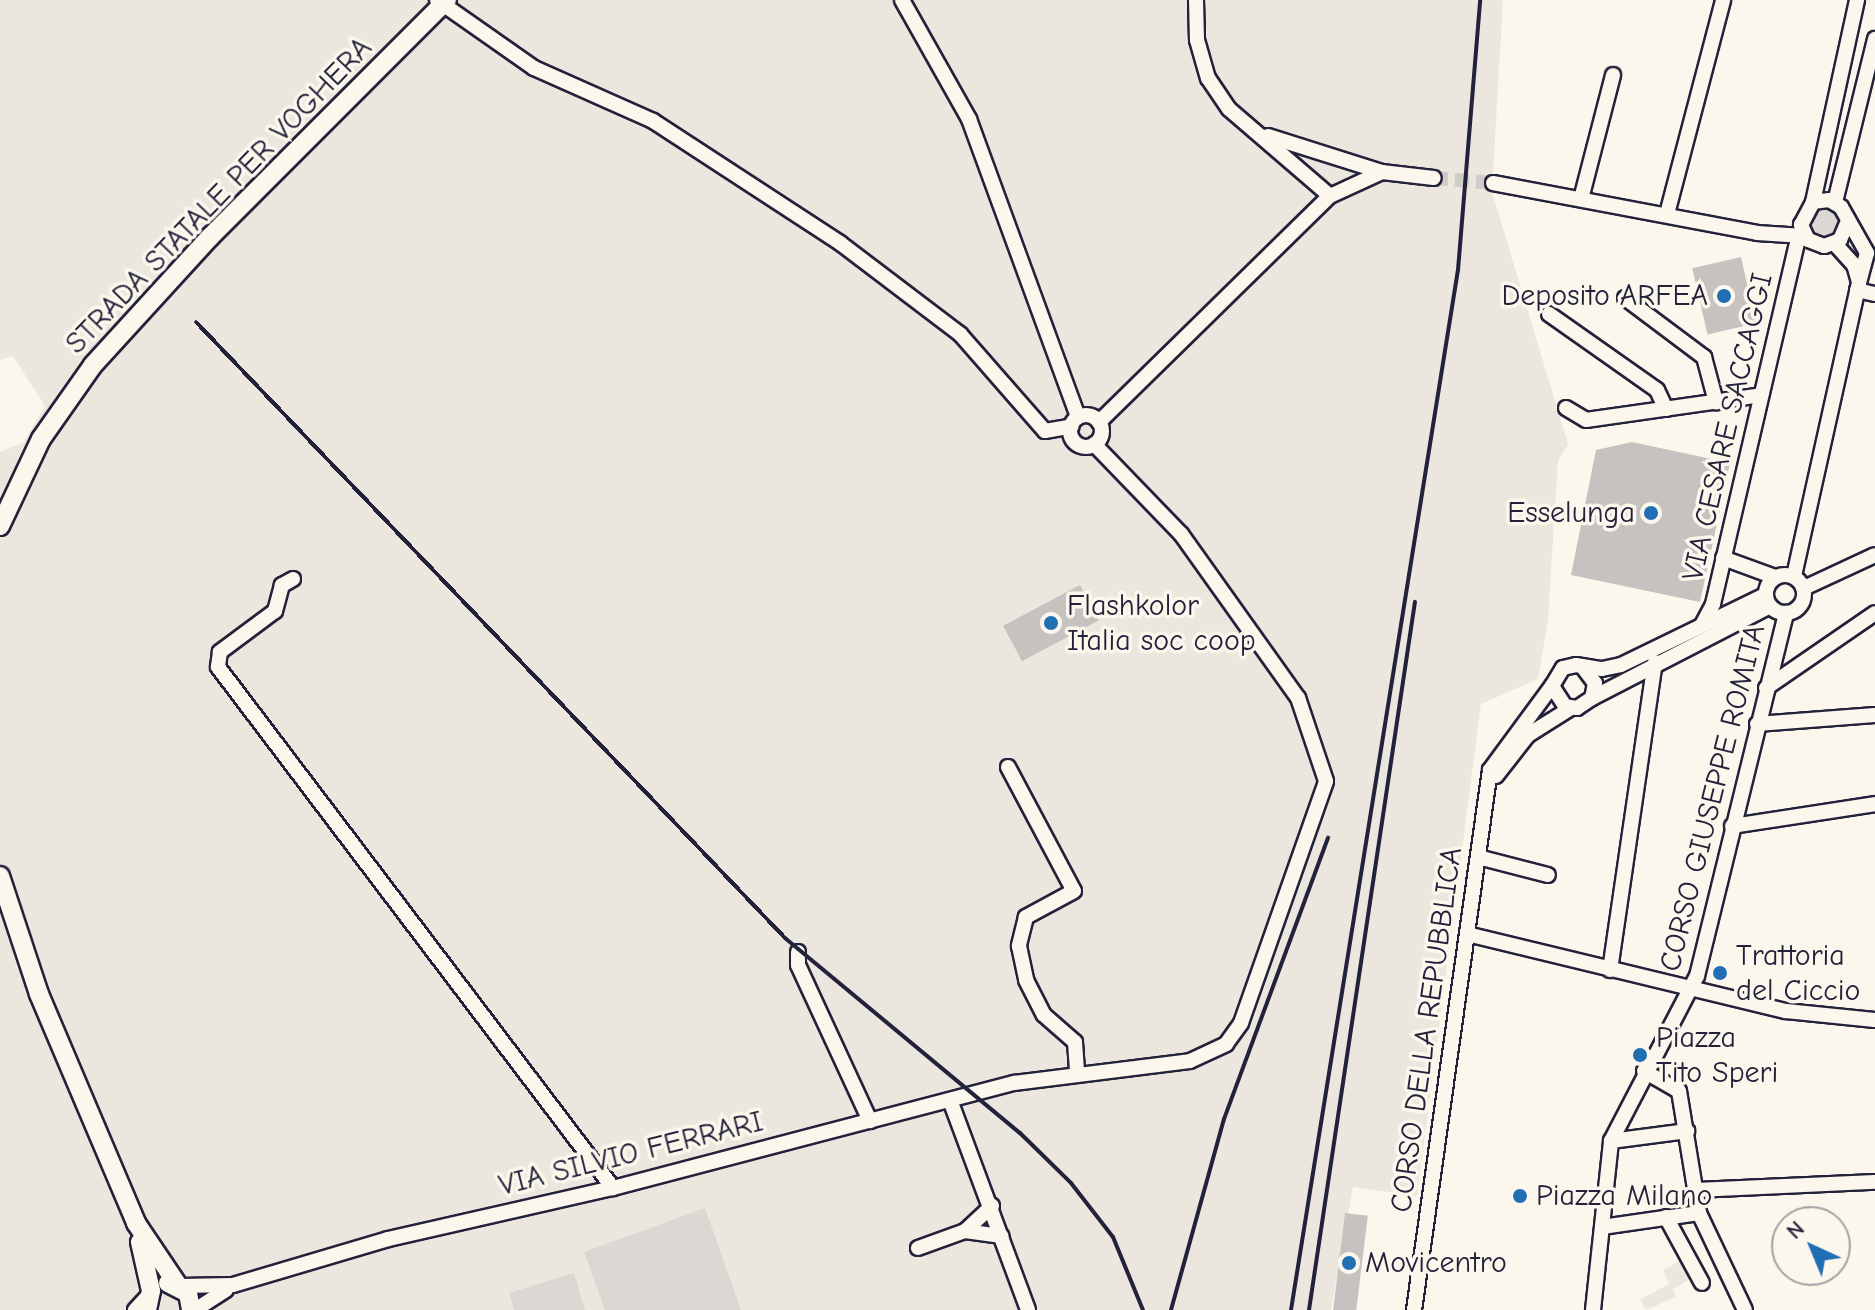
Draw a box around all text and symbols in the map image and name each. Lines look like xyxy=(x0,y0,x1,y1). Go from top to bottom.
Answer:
street label: STRADA STATALE PER VOGHERA xyxy=(58,30,380,362)
street label: VIA CESARE SACCAGGI xyxy=(1675,270,1781,584)
place label: Deposito ARFEA xyxy=(1501,278,1708,314)
marker: Deposito ARFEA xyxy=(1715,287,1733,305)
place label: Esselunga xyxy=(1507,495,1635,531)
marker: Esselunga xyxy=(1642,504,1660,522)
place label: Flashkolor Italia soc coop xyxy=(1067,588,1256,658)
marker: Flashkolor Italia soc coop xyxy=(1042,614,1060,632)
street label: CORSO GIUSEPPE ROMITA xyxy=(1652,621,1774,975)
street label: CORSO DELLA REPUBBLICA xyxy=(1384,845,1470,1215)
place label: Trattoria del Ciccio xyxy=(1736,938,1860,1008)
marker: Trattoria del Ciccio xyxy=(1711,964,1729,982)
place label: Piazza Tito Speri xyxy=(1656,1020,1778,1090)
marker: Piazza Tito Speri xyxy=(1631,1046,1649,1064)
street label: VIA SILVIO FERRARI xyxy=(495,1104,767,1204)
place label: Piazza Milano xyxy=(1536,1178,1712,1214)
marker: Piazza Milano xyxy=(1511,1187,1529,1205)
north arrow xyxy=(1771,1206,1851,1286)
text: N xyxy=(1782,1216,1810,1245)
place label: Movicentro xyxy=(1365,1245,1507,1281)
marker: Movicentro xyxy=(1340,1254,1358,1272)

